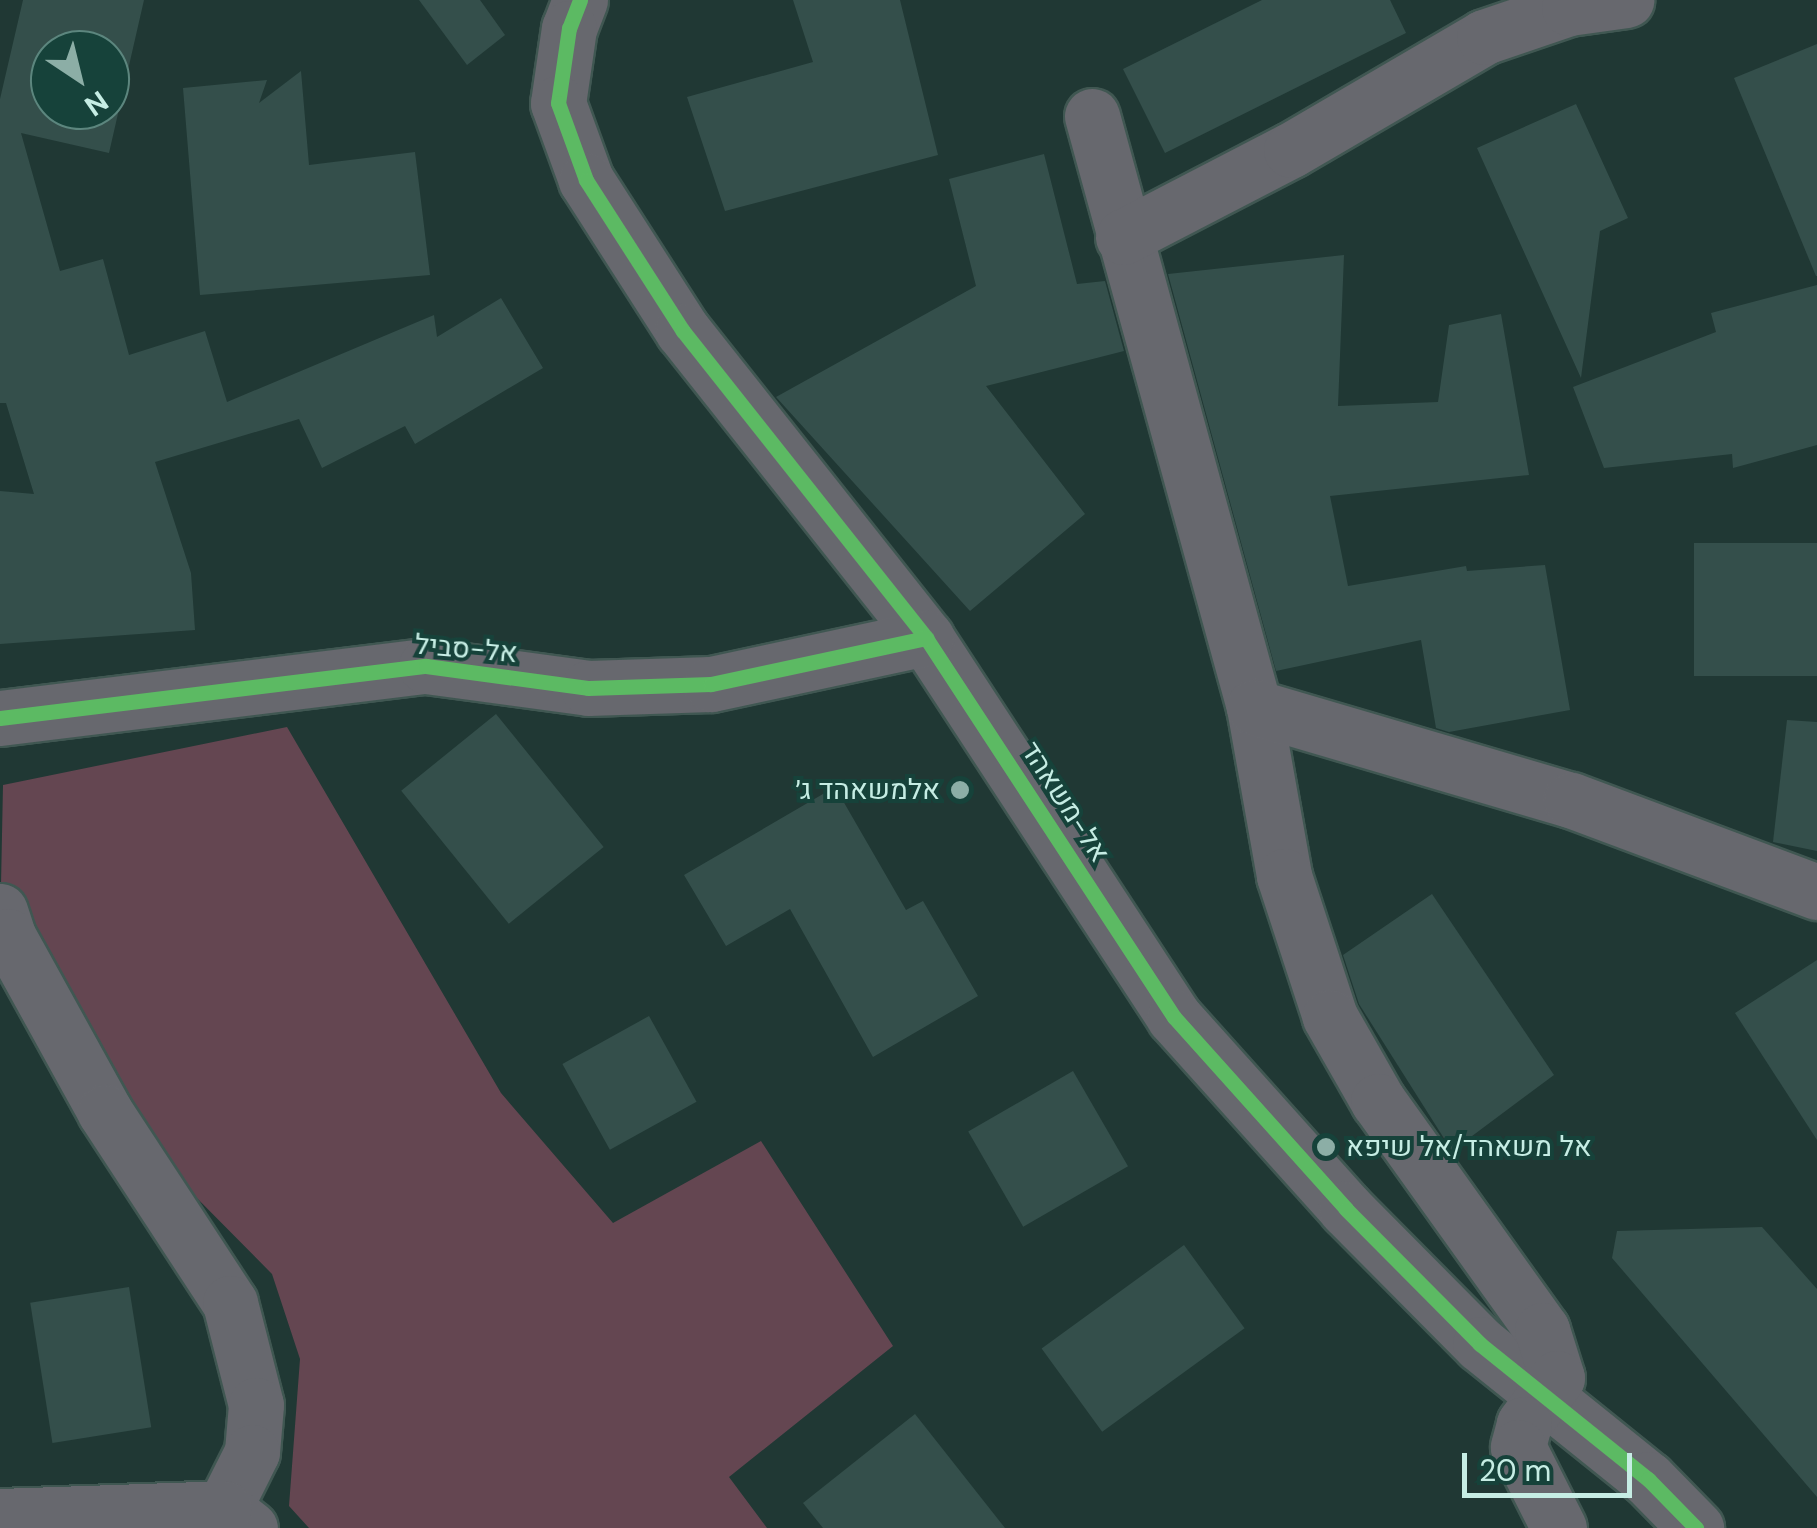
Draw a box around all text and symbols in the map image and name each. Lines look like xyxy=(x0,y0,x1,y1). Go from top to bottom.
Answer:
north arrow xyxy=(30,30,130,130)
text: N xyxy=(77,82,115,124)
street label: אל-סביל xyxy=(413,628,519,670)
street label: אל-משאהד xyxy=(1014,736,1116,868)
place label: אלמשאהד ג׳ xyxy=(796,773,940,807)
marker: אלמשאהד ג׳ xyxy=(949,779,971,801)
place label: אל משאהד/אל שיפא xyxy=(1346,1130,1592,1164)
marker: אל משאהד/אל שיפא xyxy=(1315,1136,1337,1158)
scale bar xyxy=(1467,1433,1637,1495)
text: 20 m xyxy=(1479,1451,1551,1490)

